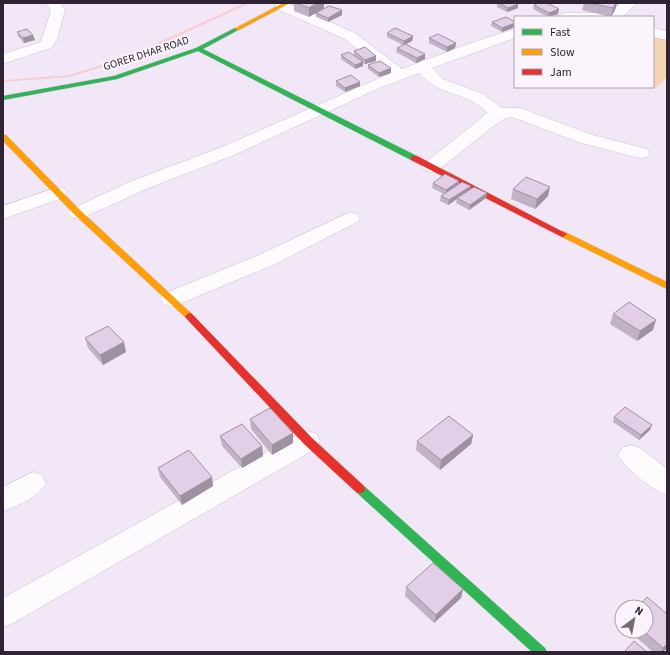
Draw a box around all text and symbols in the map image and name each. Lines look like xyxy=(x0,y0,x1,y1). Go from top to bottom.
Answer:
legend xyxy=(514,16,654,88)
text: Fast xyxy=(550,24,570,41)
street label: GORER DHAR ROAD xyxy=(101,32,191,74)
text: Slow xyxy=(550,44,575,61)
text: Jam xyxy=(550,64,572,81)
north arrow xyxy=(614,599,654,639)
text: N xyxy=(632,603,646,619)

